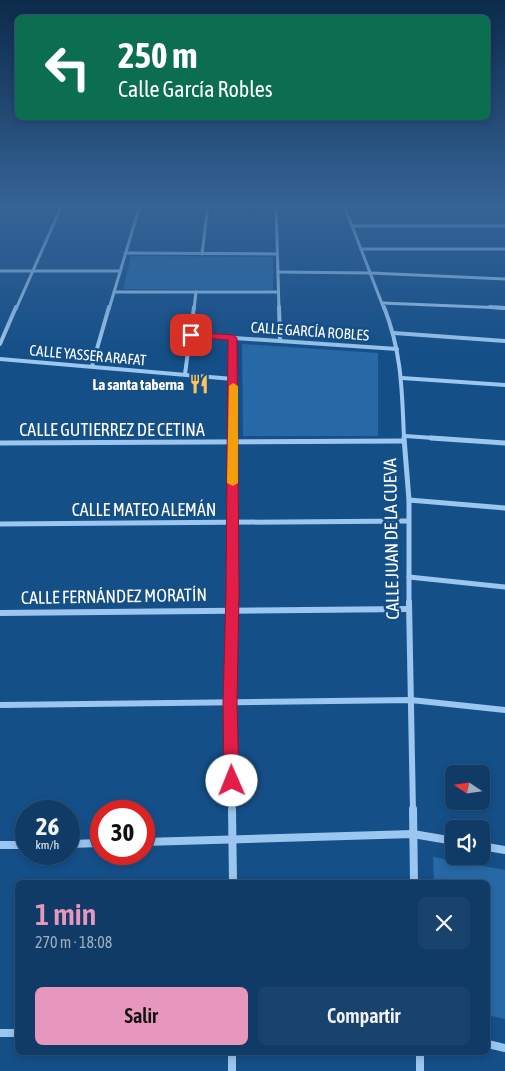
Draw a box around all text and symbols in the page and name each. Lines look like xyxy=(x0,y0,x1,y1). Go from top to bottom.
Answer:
icon: left xyxy=(35,35,100,100)
text: 250 m xyxy=(118,35,197,75)
text: Calle García Robles xyxy=(118,76,273,102)
pin xyxy=(170,314,212,356)
street label: CALLE GARCÍA ROBLES xyxy=(250,318,370,344)
icon: arrive xyxy=(177,321,205,349)
street label: CALLE YASSER ARAFAT xyxy=(29,341,148,369)
restaurant icon: La santa taberna xyxy=(188,373,210,395)
place label: La santa taberna xyxy=(92,376,184,393)
street label: CALLE GUTIERREZ DE CETINA xyxy=(19,419,205,440)
street label: CALLE JUAN DE LA CUEVA xyxy=(379,458,403,620)
street label: CALLE MATEO ALEMÁN xyxy=(72,499,216,520)
street label: CALLE FERNÁNDEZ MORATÍN xyxy=(21,584,207,608)
position arrow xyxy=(205,754,257,806)
north arrow xyxy=(445,765,490,810)
map controls xyxy=(445,765,490,865)
speed limit sign: 30 xyxy=(90,800,155,865)
text: 26 xyxy=(36,812,59,840)
button: sound xyxy=(445,820,490,865)
text: km/h xyxy=(36,838,59,852)
text: 1 min xyxy=(35,897,96,931)
button: close xyxy=(418,897,470,949)
text: 270 m · 18:08 xyxy=(35,933,112,951)
button: Salir xyxy=(35,987,248,1045)
button: Compartir xyxy=(258,987,470,1045)

